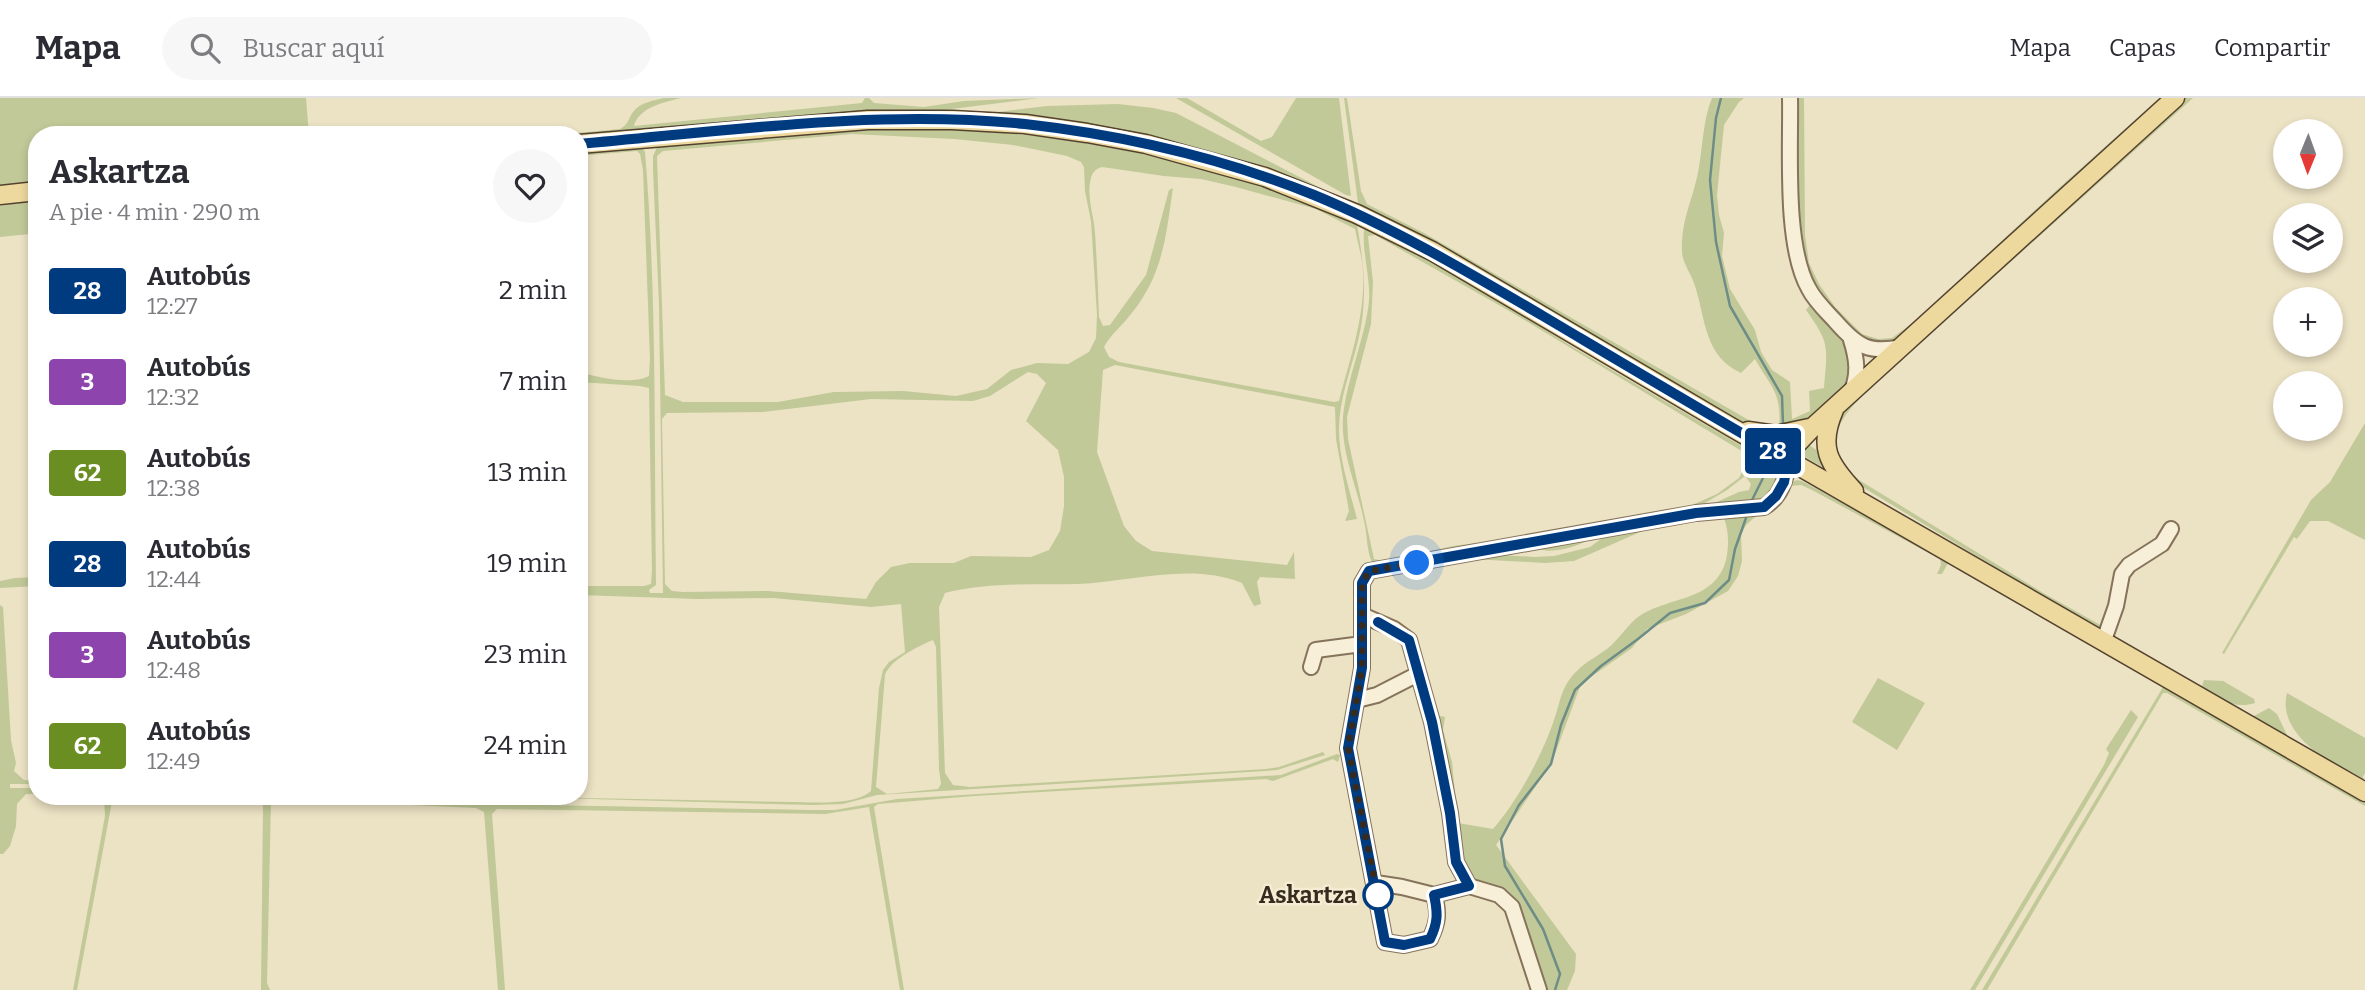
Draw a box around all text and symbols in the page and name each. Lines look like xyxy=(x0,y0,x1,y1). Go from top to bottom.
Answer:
search box xyxy=(162,17,652,80)
text: Mapa xyxy=(35,28,120,68)
icon: search xyxy=(186,29,224,67)
text: Buscar aquí xyxy=(242,33,384,64)
text: Mapa xyxy=(2009,34,2071,62)
text: Capas xyxy=(2109,34,2176,62)
text: Compartir xyxy=(2214,34,2330,62)
north arrow xyxy=(2273,119,2343,189)
map controls xyxy=(2273,119,2343,441)
button: heart xyxy=(493,149,567,223)
text: Askartza xyxy=(49,152,190,192)
text: A pie · 4 min · 290 m xyxy=(49,198,260,226)
button: layers xyxy=(2273,203,2343,273)
text: Autobús xyxy=(147,261,251,292)
text: 2 min xyxy=(499,275,567,306)
text: 28 xyxy=(74,277,101,305)
button: + xyxy=(2273,287,2343,357)
text: 12:27 xyxy=(147,292,198,320)
text: Autobús xyxy=(147,352,251,383)
text: 7 min xyxy=(500,366,567,397)
text: 3 xyxy=(81,368,94,396)
button: − xyxy=(2273,371,2343,441)
text: 12:32 xyxy=(147,383,199,411)
line badge: 28 xyxy=(1742,428,1804,474)
text: 28 xyxy=(1759,437,1787,465)
text: Autobús xyxy=(147,443,251,474)
text: 13 min xyxy=(487,457,567,488)
text: 62 xyxy=(74,459,101,487)
text: 12:38 xyxy=(147,474,201,502)
text: Autobús xyxy=(147,534,251,565)
your location xyxy=(1399,545,1434,580)
text: 19 min xyxy=(487,548,567,579)
text: 28 xyxy=(74,550,101,578)
text: 12:44 xyxy=(147,565,201,593)
text: Autobús xyxy=(147,625,251,656)
text: 23 min xyxy=(484,639,567,670)
text: 3 xyxy=(81,641,94,669)
text: 12:48 xyxy=(147,656,201,684)
text: Autobús xyxy=(147,716,251,747)
text: 24 min xyxy=(483,730,567,761)
text: 62 xyxy=(74,732,101,760)
text: 12:49 xyxy=(147,747,201,775)
marker: Askartza xyxy=(1363,880,1393,910)
place label: Askartza xyxy=(1259,881,1357,909)

